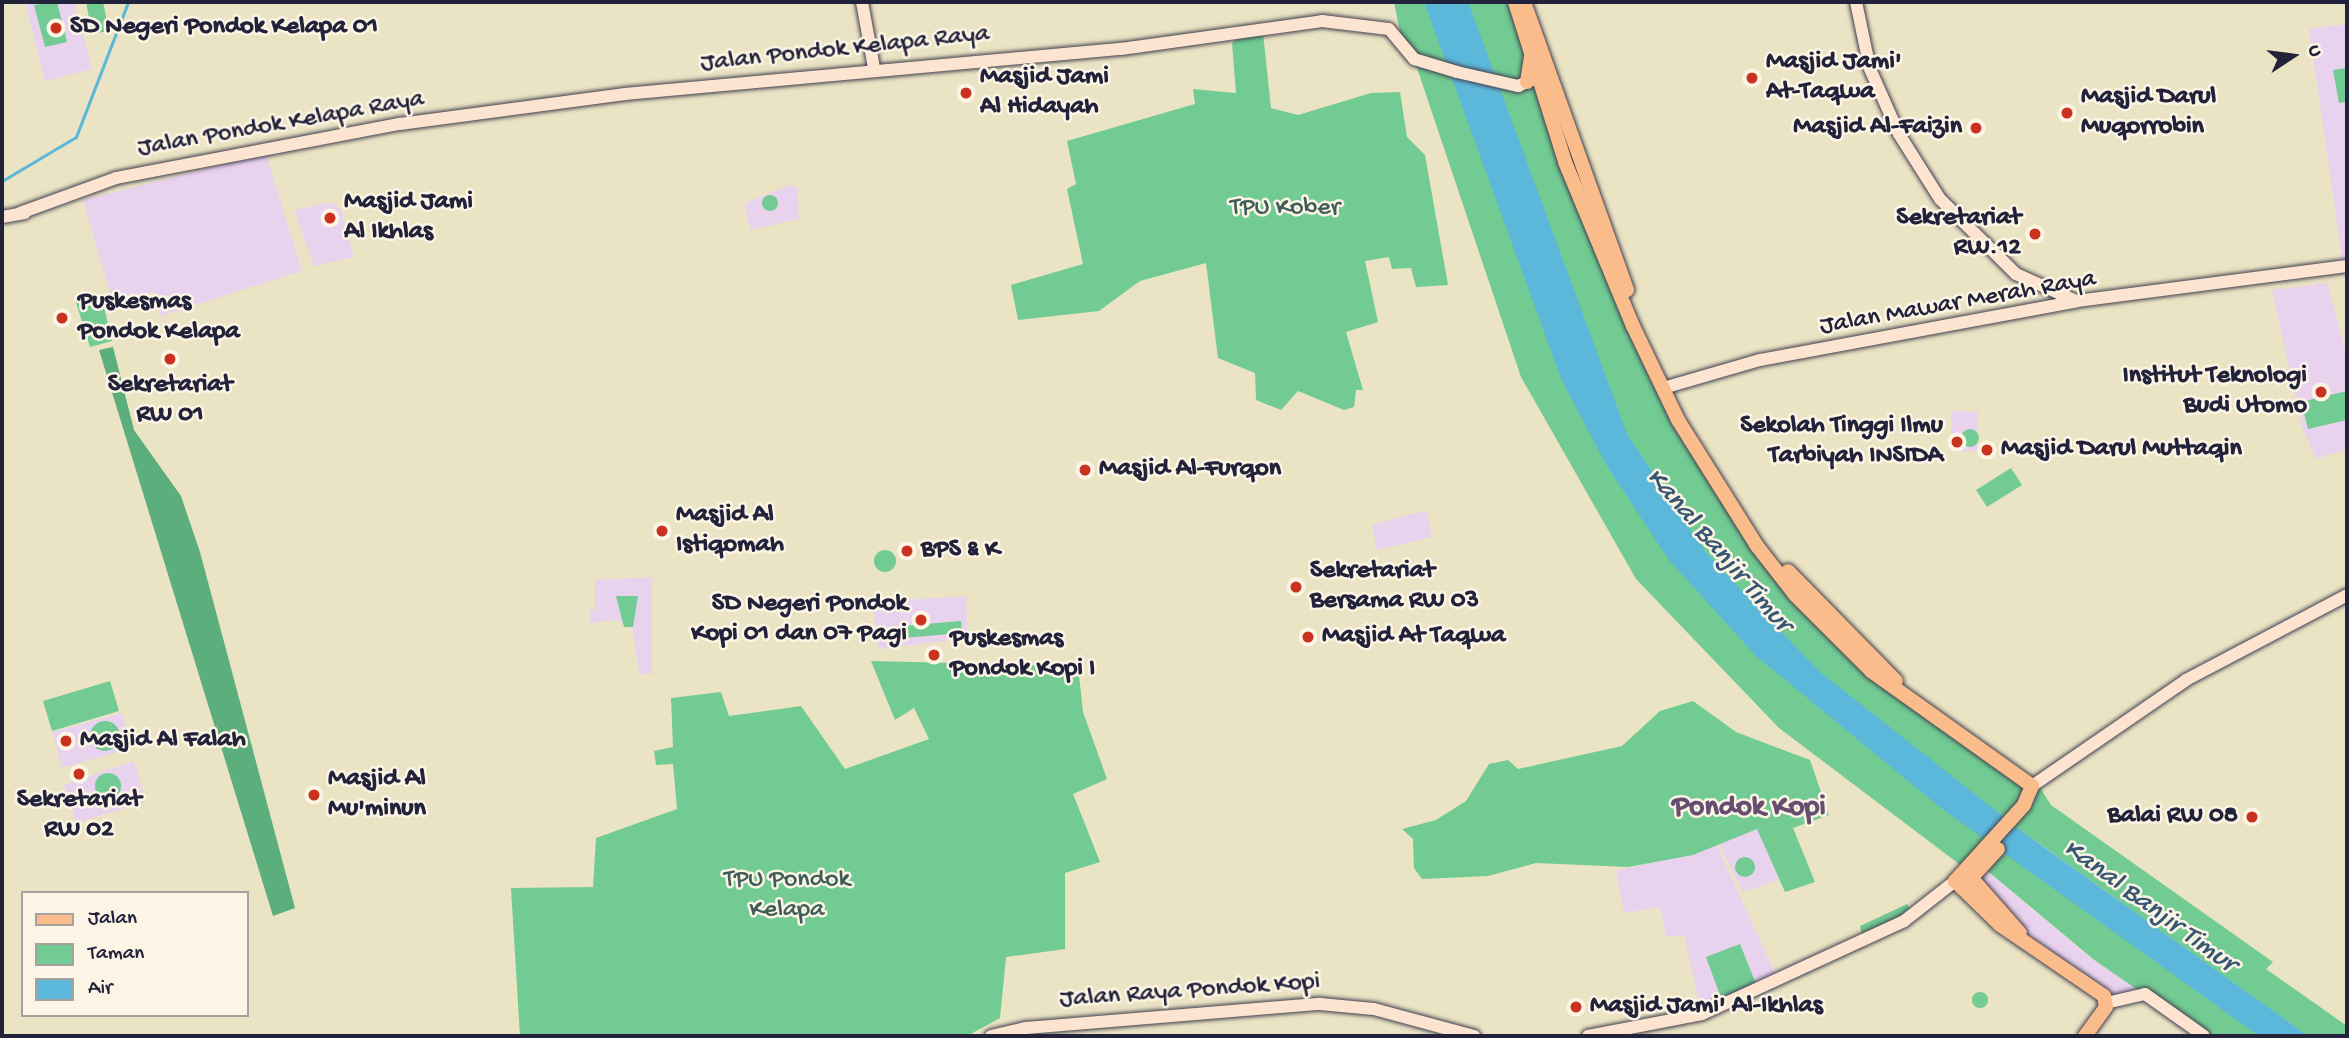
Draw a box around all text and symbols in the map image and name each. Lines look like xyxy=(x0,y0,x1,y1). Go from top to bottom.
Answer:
place label: SD Negeri Pondok Kelapa 01 xyxy=(70,12,378,44)
street label: Jalan Pondok Kelapa Raya xyxy=(699,19,991,81)
marker: SD Negeri Pondok Kelapa 01 xyxy=(48,20,64,36)
north arrow xyxy=(2258,21,2328,91)
text: U xyxy=(2302,43,2326,59)
place label: Masjid Jami' At-Taqwa xyxy=(1766,47,1902,108)
place label: Masjid Jami Al Hidayah xyxy=(980,62,1109,124)
marker: Masjid Jami' At-Taqwa xyxy=(1744,70,1760,86)
place label: Masjid Darul Muqorrobin xyxy=(2081,82,2216,144)
street label: Jalan Pondok Kelapa Raya xyxy=(135,84,427,166)
marker: Masjid Jami Al Hidayah xyxy=(958,85,974,101)
marker: Masjid Darul Muqorrobin xyxy=(2059,105,2075,121)
place label: Masjid Al-Faizin xyxy=(1793,112,1962,144)
marker: Masjid Al-Faizin xyxy=(1968,120,1984,136)
place label: Masjid Jami Al Ikhlas xyxy=(344,187,473,248)
park label: TPU Kober xyxy=(1230,193,1340,225)
place label: Sekretariat RW.12 xyxy=(1896,203,2021,264)
marker: Masjid Jami Al Ikhlas xyxy=(322,210,338,226)
marker: Sekretariat RW.12 xyxy=(2027,226,2043,242)
street label: Jalan Mawar Merah Raya xyxy=(1818,264,2098,344)
place label: Puskesmas Pondok Kelapa xyxy=(78,287,240,348)
marker: Puskesmas Pondok Kelapa xyxy=(52,308,72,328)
marker: Sekretariat RW 01 xyxy=(162,351,178,367)
place label: Institut Teknologi Budi Utomo xyxy=(2122,361,2307,422)
place label: Sekretariat RW 01 xyxy=(108,370,232,432)
marker: Institut Teknologi Budi Utomo xyxy=(2313,384,2329,400)
place label: Sekolah Tinggi Ilmu Tarbiyah INSIDA xyxy=(1740,411,1943,472)
marker: Sekolah Tinggi Ilmu Tarbiyah INSIDA xyxy=(1949,434,1965,450)
place label: Masjid Darul Muttaqin xyxy=(2001,434,2242,466)
marker: Masjid Darul Muttaqin xyxy=(1979,442,1995,458)
place label: Masjid Al-Furqon xyxy=(1099,454,1281,486)
marker: Masjid Al-Furqon xyxy=(1077,462,1093,478)
water label: Kanal Banjir Timur xyxy=(1638,462,1798,640)
place label: Masjid Al Istiqomah xyxy=(676,500,784,562)
marker: Masjid Al Istiqomah xyxy=(654,523,670,539)
place label: BPS & K xyxy=(921,535,999,567)
marker: BPS & K xyxy=(899,543,915,559)
place label: Sekretariat Bersama RW 03 xyxy=(1310,556,1479,618)
marker: Sekretariat Bersama RW 03 xyxy=(1288,579,1304,595)
place label: SD Negeri Pondok Kopi 01 dan 07 Pagi xyxy=(691,589,907,650)
marker: SD Negeri Pondok Kopi 01 dan 07 Pagi xyxy=(913,612,929,628)
place label: Masjid At Taqwa xyxy=(1322,621,1505,653)
place label: Puskesmas Pondok Kopi I xyxy=(950,624,1095,686)
marker: Masjid At Taqwa xyxy=(1300,629,1316,645)
marker: Puskesmas Pondok Kopi I xyxy=(924,645,944,665)
place label: Masjid Al Falah xyxy=(80,725,246,757)
marker: Masjid Al Falah xyxy=(58,733,74,749)
place label: Masjid Al Mu'minun xyxy=(328,764,426,826)
marker: Sekretariat RW 02 xyxy=(71,766,87,782)
place label: Sekretariat RW 02 xyxy=(17,785,141,846)
marker: Masjid Al Mu'minun xyxy=(306,787,322,803)
district label: Pondok Kopi xyxy=(1672,791,1826,827)
place label: Balai RW 08 xyxy=(2107,801,2238,833)
marker: Balai RW 08 xyxy=(2244,809,2260,825)
water label: Kanal Banjir Timur xyxy=(2056,833,2242,981)
park label: TPU Pondok Kelapa xyxy=(724,865,850,926)
legend xyxy=(21,891,248,1017)
text: Jalan xyxy=(88,907,137,932)
text: Taman xyxy=(88,942,144,967)
street label: Jalan Raya Pondok Kopi xyxy=(1059,967,1321,1017)
text: Air xyxy=(88,977,112,1002)
place label: Masjid Jami' Al-Ikhlas xyxy=(1590,991,1822,1023)
marker: Masjid Jami' Al-Ikhlas xyxy=(1568,999,1584,1015)

